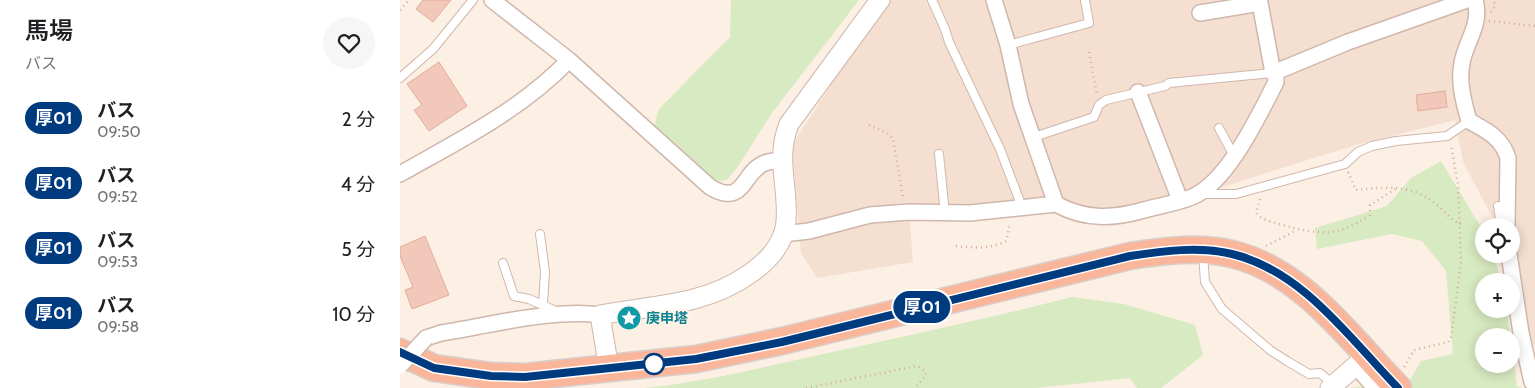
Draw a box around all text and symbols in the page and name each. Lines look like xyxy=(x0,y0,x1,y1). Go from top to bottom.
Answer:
text: 馬場 xyxy=(25,16,73,45)
button: heart xyxy=(323,17,375,69)
text: バス xyxy=(25,54,57,73)
text: バス xyxy=(97,99,135,122)
text: 厚01 xyxy=(35,107,72,129)
text: 2 分 xyxy=(342,108,375,131)
text: 09:50 xyxy=(97,122,141,141)
text: バス xyxy=(97,164,135,187)
text: 厚01 xyxy=(35,172,72,194)
text: 4 分 xyxy=(341,173,375,196)
text: 09:52 xyxy=(97,187,138,206)
map controls xyxy=(1475,218,1520,373)
button: locate xyxy=(1475,218,1520,263)
text: バス xyxy=(97,229,135,252)
text: 厚01 xyxy=(35,237,72,259)
text: 5 分 xyxy=(341,238,375,261)
text: 09:53 xyxy=(97,252,138,271)
button: + xyxy=(1475,273,1520,318)
line badge: 厚01 xyxy=(893,291,951,323)
text: バス xyxy=(97,294,135,317)
text: 厚01 xyxy=(903,296,941,318)
text: 厚01 xyxy=(35,302,72,324)
text: 10 分 xyxy=(332,303,375,326)
place icon: 庚申塔 xyxy=(616,305,642,331)
place label: 庚申塔 xyxy=(646,309,688,327)
text: 09:58 xyxy=(97,317,139,336)
button: − xyxy=(1475,328,1520,373)
unlabelled marker xyxy=(643,353,665,375)

